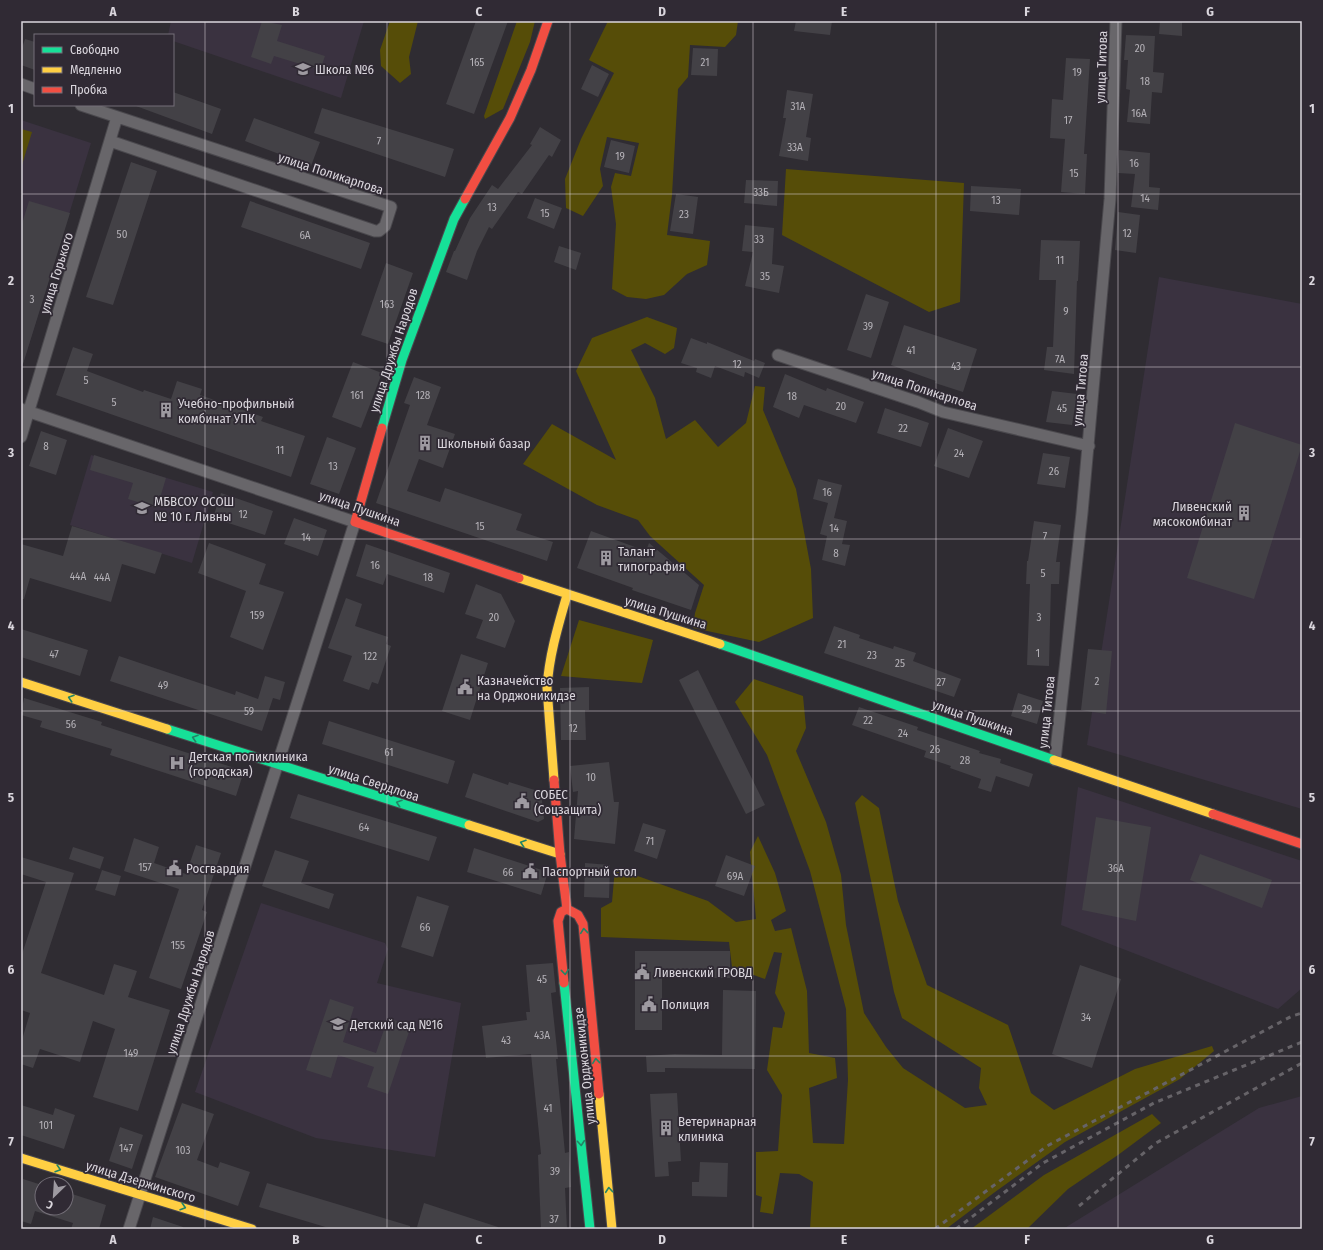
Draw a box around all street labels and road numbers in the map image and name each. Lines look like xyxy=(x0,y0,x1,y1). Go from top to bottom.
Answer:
street label: улица Титова xyxy=(1093,30,1110,104)
street label: улица Поликарпова xyxy=(276,149,385,198)
street label: улица Горького xyxy=(37,230,76,316)
street label: улица Дружбы Народов xyxy=(366,286,421,414)
street label: улица Титова xyxy=(1070,353,1091,427)
street label: улица Поликарпова xyxy=(870,365,979,414)
street label: улица Пушкина xyxy=(317,488,402,529)
street label: улица Пушкина xyxy=(623,593,709,632)
street label: улица Титова xyxy=(1035,675,1058,749)
street label: улица Пушкина xyxy=(930,697,1015,738)
street label: улица Свердлова xyxy=(327,761,421,804)
street label: улица Дружбы Народов xyxy=(163,928,218,1056)
street label: улица Орджоникидзе xyxy=(571,1007,598,1125)
street label: улица Дзержинского xyxy=(84,1158,198,1205)

